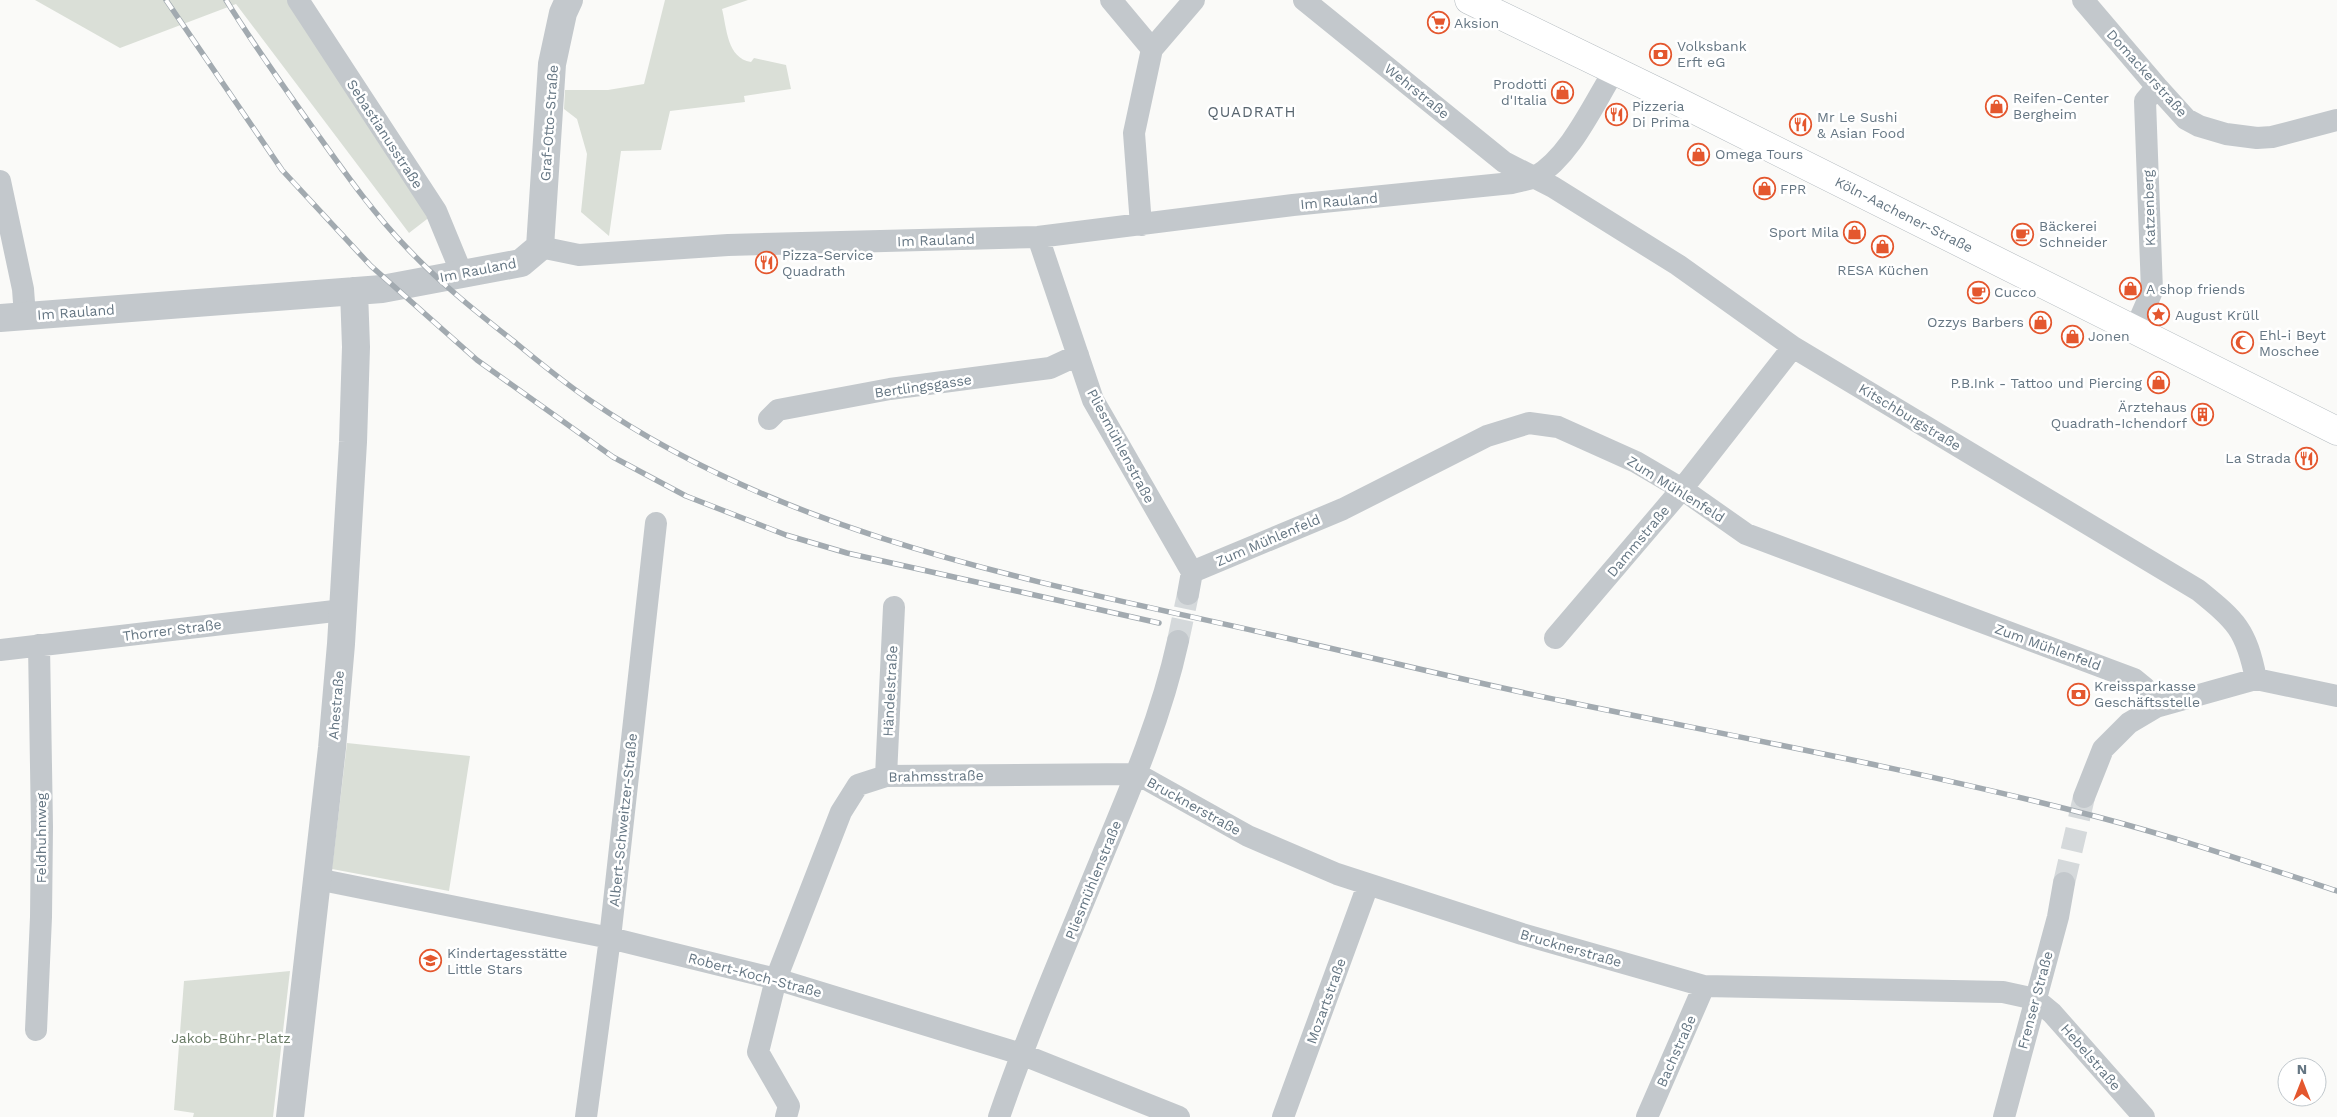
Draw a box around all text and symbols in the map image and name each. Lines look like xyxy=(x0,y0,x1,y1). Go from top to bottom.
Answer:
supermarket icon: Aksion xyxy=(1426,11,1450,35)
place label: Aksion xyxy=(1454,15,1499,31)
street label: Domackerstraße xyxy=(2104,26,2190,120)
place label: Volksbank Erft eG xyxy=(1677,38,1747,70)
bank icon: Volksbank Erft eG xyxy=(1649,42,1673,66)
street label: Wehrstraße xyxy=(1381,60,1453,122)
street label: Graf-Otto-Straße xyxy=(537,64,561,182)
street label: Sebastianusstraße xyxy=(344,76,426,192)
place label: Prodotti d'Italia xyxy=(1493,76,1547,108)
shop icon: Prodotti d'Italia xyxy=(1551,80,1575,104)
place label: Reifen-Center Bergheim xyxy=(2013,90,2109,122)
shop icon: Reifen-Center Bergheim xyxy=(1985,94,2009,118)
place label: Pizzeria Di Prima xyxy=(1632,98,1690,130)
restaurant icon: Pizzeria Di Prima xyxy=(1604,102,1628,126)
district label: QUADRATH xyxy=(1208,103,1296,121)
place label: Mr Le Sushi & Asian Food xyxy=(1817,109,1905,141)
restaurant icon: Mr Le Sushi & Asian Food xyxy=(1789,113,1813,137)
shop icon: Omega Tours xyxy=(1687,142,1711,166)
place label: Omega Tours xyxy=(1715,146,1803,162)
street label: Katzenberg xyxy=(2140,169,2158,246)
street label: Köln-Aachener-Straße xyxy=(1832,173,1976,256)
shop icon: FPR xyxy=(1752,177,1776,201)
place label: FPR xyxy=(1780,181,1806,197)
street label: Im Rauland xyxy=(1300,190,1378,212)
place label: Bäckerei Schneider xyxy=(2039,218,2108,250)
shop icon: Sport Mila xyxy=(1843,220,1867,244)
cafe icon: Bäckerei Schneider xyxy=(2011,222,2035,246)
place label: Sport Mila xyxy=(1769,224,1839,240)
street label: Im Rauland xyxy=(897,231,975,249)
shop icon: RESA Küchen xyxy=(1871,235,1895,259)
place label: Pizza-Service Quadrath xyxy=(782,247,873,279)
restaurant icon: Pizza-Service Quadrath xyxy=(754,251,778,275)
street label: Im Rauland xyxy=(438,255,518,285)
place label: RESA Küchen xyxy=(1837,262,1929,278)
shop icon: A shop friends xyxy=(2118,277,2142,301)
cafe icon: Cucco xyxy=(1966,280,1990,304)
place label: A shop friends xyxy=(2146,281,2245,297)
place label: Cucco xyxy=(1994,284,2036,300)
street label: Im Rauland xyxy=(37,301,115,323)
place icon: August Krüll xyxy=(2147,303,2171,327)
place label: August Krüll xyxy=(2175,307,2260,323)
shop icon: Ozzys Barbers xyxy=(2028,310,2052,334)
place label: Ozzys Barbers xyxy=(1927,314,2024,330)
shop icon: Jonen xyxy=(2060,324,2084,348)
place label: Ehl-i Beyt Moschee xyxy=(2259,327,2326,359)
place label: Jonen xyxy=(2088,328,2130,344)
mosque icon: Ehl-i Beyt Moschee xyxy=(2231,331,2255,355)
street label: Bertlingsgasse xyxy=(873,371,973,401)
shop icon: P.B.Ink - Tattoo und Piercing xyxy=(2146,371,2170,395)
place label: P.B.Ink - Tattoo und Piercing xyxy=(1950,375,2143,391)
street label: Kitschburgstraße xyxy=(1856,380,1964,454)
street label: Pliesmühlenstraße xyxy=(1084,386,1158,506)
place label: Ärztehaus Quadrath-Ichendorf xyxy=(2051,399,2187,431)
building icon: Ärztehaus Quadrath-Ichendorf xyxy=(2191,403,2215,427)
restaurant icon: La Strada xyxy=(2295,446,2319,470)
place label: La Strada xyxy=(2225,450,2291,466)
street label: Zum Mühlenfeld xyxy=(1624,453,1728,525)
street label: Dammstraße xyxy=(1604,502,1672,580)
street label: Zum Mühlenfeld xyxy=(1213,511,1323,569)
street label: Thorrer Straße xyxy=(122,616,222,644)
street label: Zum Mühlenfeld xyxy=(1993,620,2103,674)
street label: Händelstraße xyxy=(880,645,900,737)
street label: Ahestraße xyxy=(325,670,347,740)
place label: Kreissparkasse Geschäftsstelle xyxy=(2094,678,2200,710)
bank icon: Kreissparkasse Geschäftsstelle xyxy=(2066,682,2090,706)
street label: Albert-Schweitzer-Straße xyxy=(606,732,640,908)
street label: Brahmsstraße xyxy=(888,767,984,785)
street label: Brucknerstraße xyxy=(1144,774,1244,838)
street label: Feldhuhnweg xyxy=(33,792,49,883)
street label: Pliesmühlenstraße xyxy=(1062,818,1124,942)
street label: Brucknerstraße xyxy=(1518,926,1624,970)
place label: Kindertagesstätte Little Stars xyxy=(447,945,567,977)
school or university icon: Kindertagesstätte Little Stars xyxy=(419,949,443,973)
street label: Robert-Koch-Straße xyxy=(686,949,824,1001)
street label: Frenser Straße xyxy=(2014,949,2056,1051)
street label: Mozartstraße xyxy=(1303,956,1349,1046)
street label: Bachstraße xyxy=(1653,1013,1699,1089)
street label: Hebelstraße xyxy=(2058,1021,2124,1093)
park label: Jakob-Bühr-Platz xyxy=(171,1030,291,1046)
north arrow xyxy=(2277,1057,2327,1107)
text: N xyxy=(2297,1061,2307,1077)

